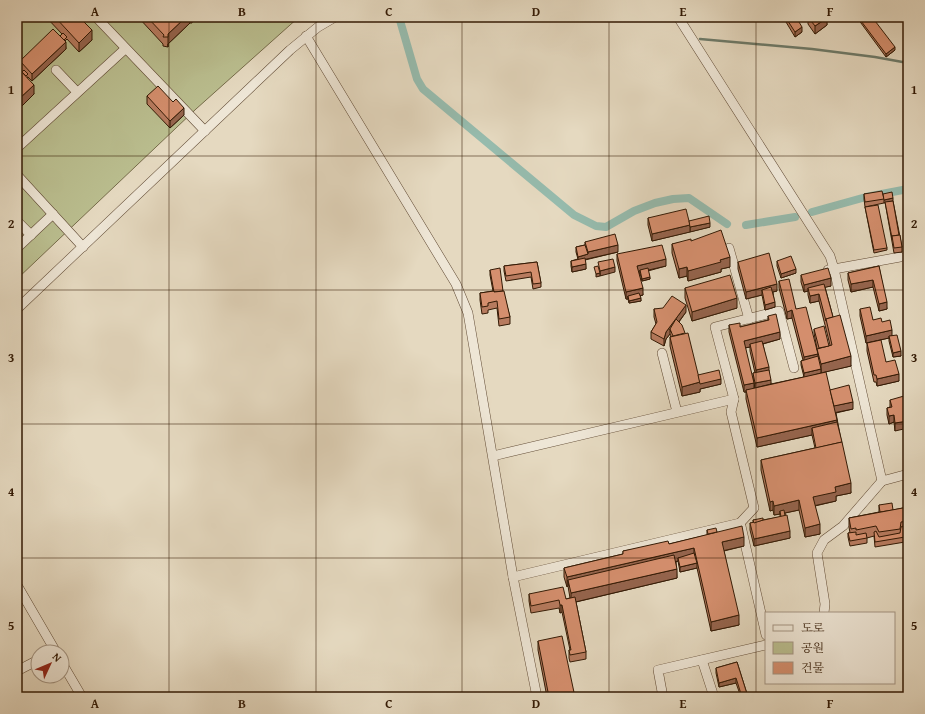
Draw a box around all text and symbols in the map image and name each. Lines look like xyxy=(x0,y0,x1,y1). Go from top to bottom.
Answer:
text: A xyxy=(91,2,100,21)
text: B xyxy=(238,2,246,21)
text: C xyxy=(385,2,393,21)
text: D xyxy=(532,2,540,21)
text: E xyxy=(680,2,687,21)
text: F xyxy=(827,2,834,21)
text: 1 xyxy=(8,80,14,99)
text: 1 xyxy=(911,80,917,99)
text: 2 xyxy=(8,214,15,233)
text: 2 xyxy=(911,214,918,233)
text: 3 xyxy=(8,348,14,367)
text: 3 xyxy=(911,348,917,367)
text: 4 xyxy=(8,482,15,501)
text: 4 xyxy=(911,482,918,501)
legend xyxy=(765,612,895,684)
text: 5 xyxy=(8,616,15,635)
text: 5 xyxy=(911,616,918,635)
text: 도로 xyxy=(801,619,825,636)
text: 공원 xyxy=(801,639,824,656)
north arrow xyxy=(30,644,70,684)
text: N xyxy=(49,649,66,666)
text: 건물 xyxy=(801,659,825,676)
text: A xyxy=(91,694,100,713)
text: B xyxy=(238,694,246,713)
text: C xyxy=(385,694,393,713)
text: D xyxy=(532,694,540,713)
text: E xyxy=(680,694,687,713)
text: F xyxy=(827,694,834,713)

